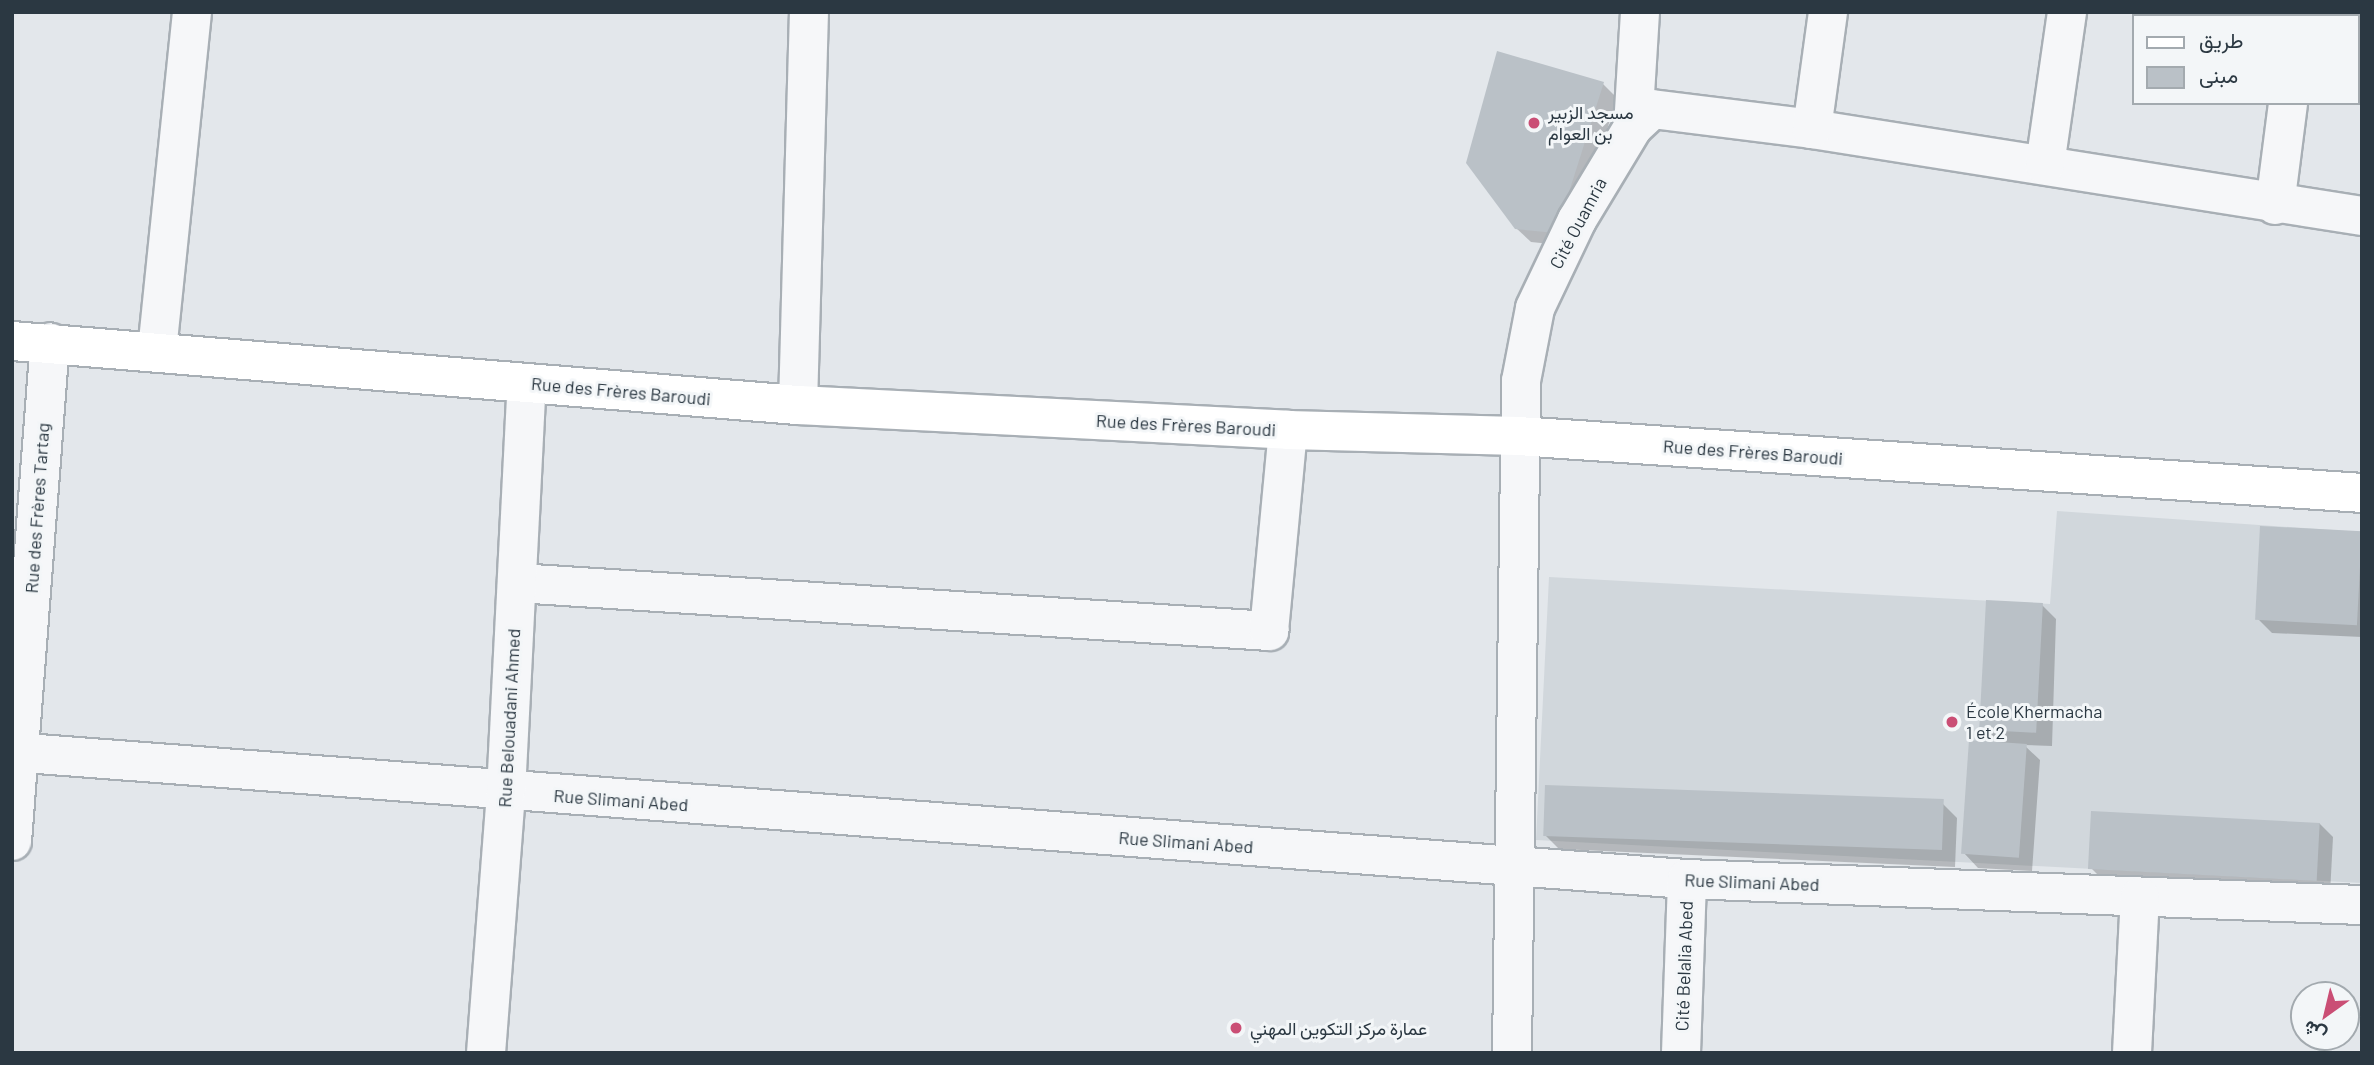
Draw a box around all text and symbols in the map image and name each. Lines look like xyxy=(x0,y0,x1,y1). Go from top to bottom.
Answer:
legend xyxy=(2132,14,2360,105)
text: طريق xyxy=(2199,27,2244,52)
text: مبنى xyxy=(2199,62,2238,87)
place label: مسجد الزبير بن العوام xyxy=(1548,102,1634,144)
marker: مسجد الزبير بن العوام xyxy=(1526,115,1542,131)
street label: Cité Ouamria xyxy=(1545,174,1611,272)
street label: Rue des Frères Baroudi xyxy=(530,372,712,410)
street label: Rue des Frères Baroudi xyxy=(1095,409,1277,441)
street label: Rue des Frères Tartag xyxy=(20,422,54,594)
street label: Rue des Frères Baroudi xyxy=(1662,435,1844,469)
street label: Rue Belouadani Ahmed xyxy=(494,628,524,808)
place label: École Khermacha 1 et 2 xyxy=(1966,701,2102,744)
marker: École Khermacha 1 et 2 xyxy=(1944,714,1960,730)
street label: Rue Slimani Abed xyxy=(553,785,689,815)
street label: Rue Slimani Abed xyxy=(1118,827,1254,857)
street label: Rue Slimani Abed xyxy=(1684,869,1820,895)
street label: Cité Belalia Abed xyxy=(1671,900,1697,1032)
north arrow xyxy=(2290,981,2360,1051)
text: ش xyxy=(2298,1016,2330,1048)
place label: عمارة مركز التكوين المهني xyxy=(1250,1017,1427,1039)
marker: عمارة مركز التكوين المهني xyxy=(1228,1020,1244,1036)

